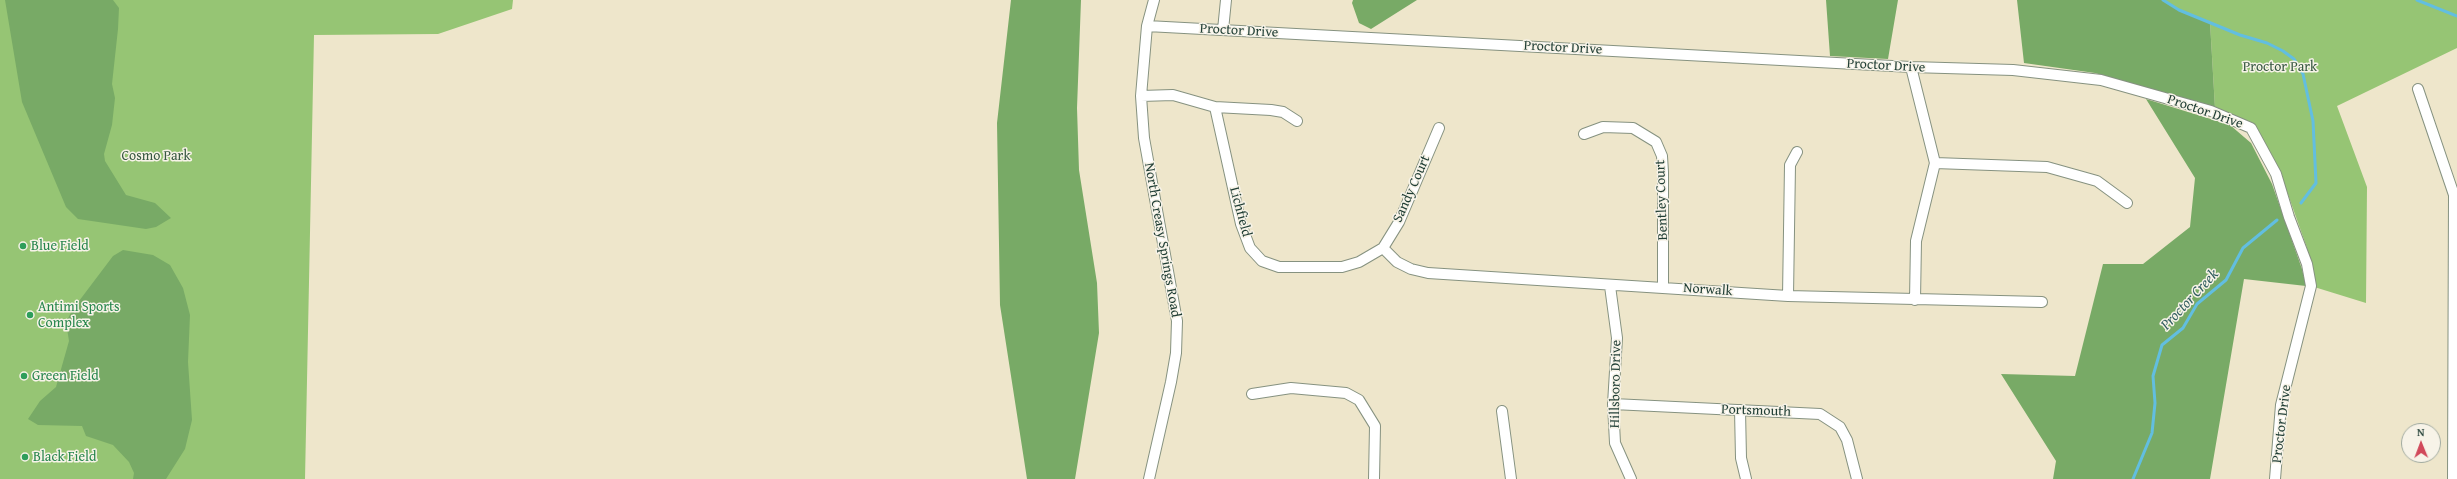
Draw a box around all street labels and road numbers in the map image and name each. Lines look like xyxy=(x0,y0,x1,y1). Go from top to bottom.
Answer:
street label: Proctor Drive xyxy=(1199,21,1279,41)
street label: Proctor Drive xyxy=(1523,38,1603,58)
street label: Proctor Drive xyxy=(1846,56,1926,76)
street label: Proctor Drive xyxy=(2165,91,2245,133)
street label: Sandy Court xyxy=(1390,153,1434,225)
street label: Bentley Court xyxy=(1652,159,1672,241)
street label: North Creasy Springs Road xyxy=(1140,161,1184,319)
street label: Lichfield xyxy=(1225,185,1255,239)
street label: Norwalk xyxy=(1683,280,1733,300)
street label: Hillsboro Drive xyxy=(1607,340,1625,428)
street label: Proctor Drive xyxy=(2269,384,2295,464)
street label: Portsmouth xyxy=(1721,401,1791,421)

